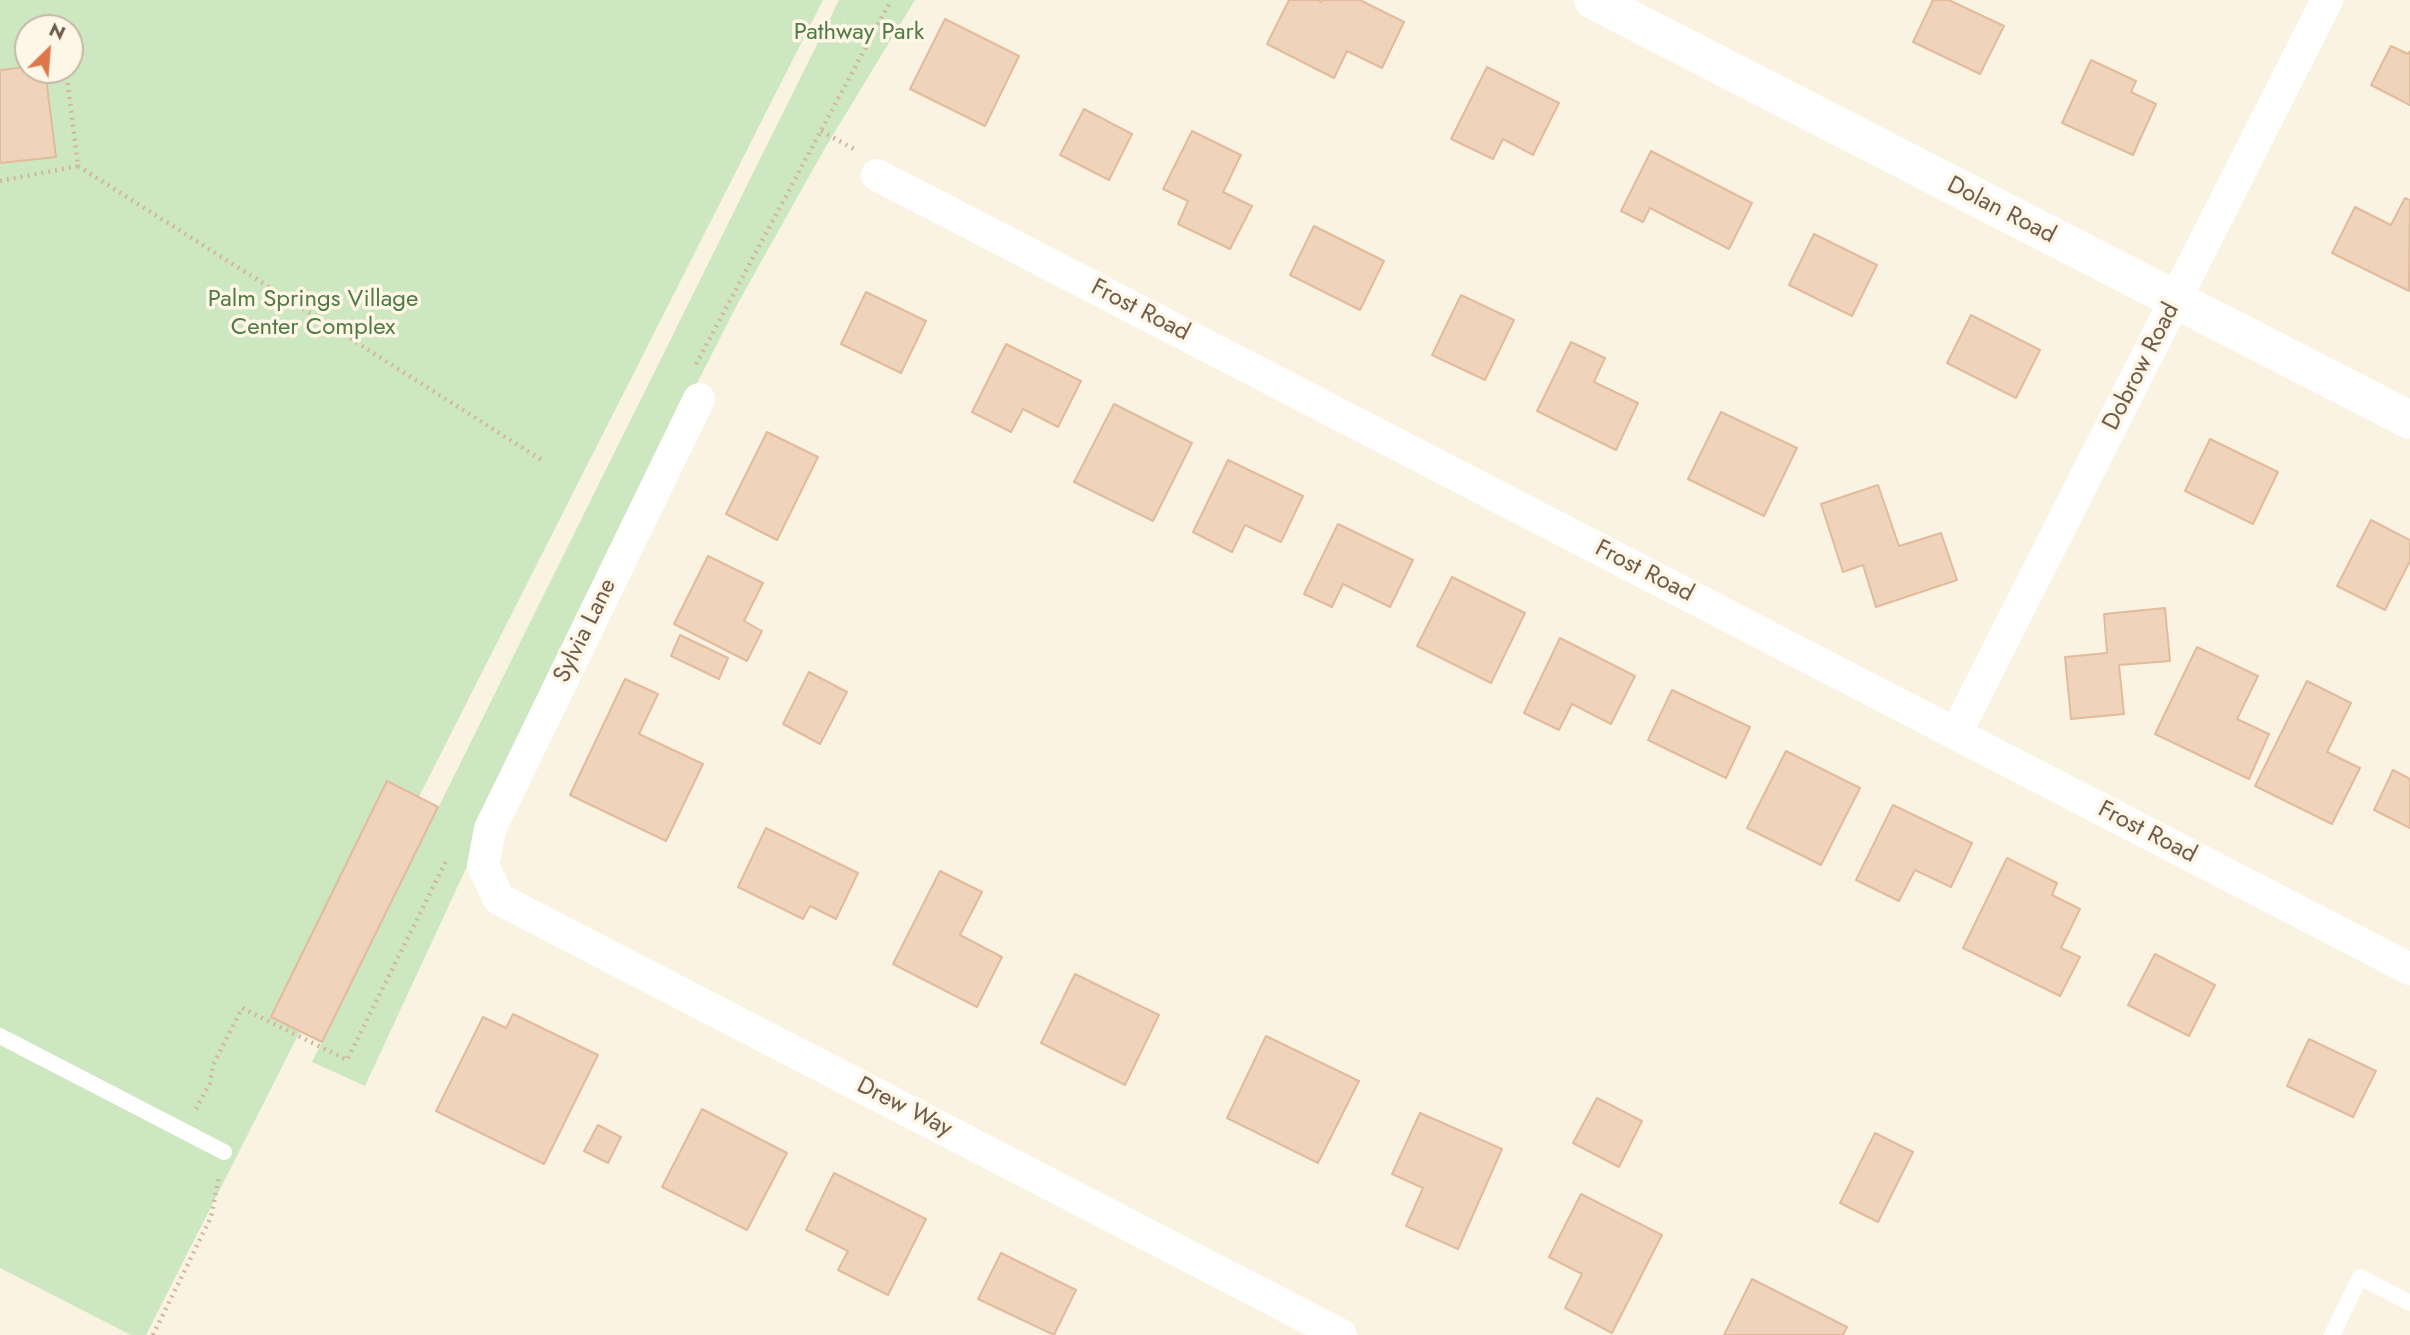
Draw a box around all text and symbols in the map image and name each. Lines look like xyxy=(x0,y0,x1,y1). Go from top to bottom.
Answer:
north arrow xyxy=(14,14,84,84)
text: N xyxy=(45,16,70,47)
park label: Pathway Park xyxy=(794,19,924,47)
street label: Dolan Road xyxy=(1942,171,2060,251)
street label: Frost Road xyxy=(1086,274,1194,348)
park label: Palm Springs Village Center Complex xyxy=(208,286,418,342)
street label: Dobrow Road xyxy=(2098,299,2186,435)
street label: Frost Road xyxy=(1590,535,1698,609)
street label: Sylvia Lane xyxy=(548,574,624,688)
street label: Frost Road xyxy=(2093,796,2201,870)
street label: Drew Way xyxy=(852,1072,956,1144)

